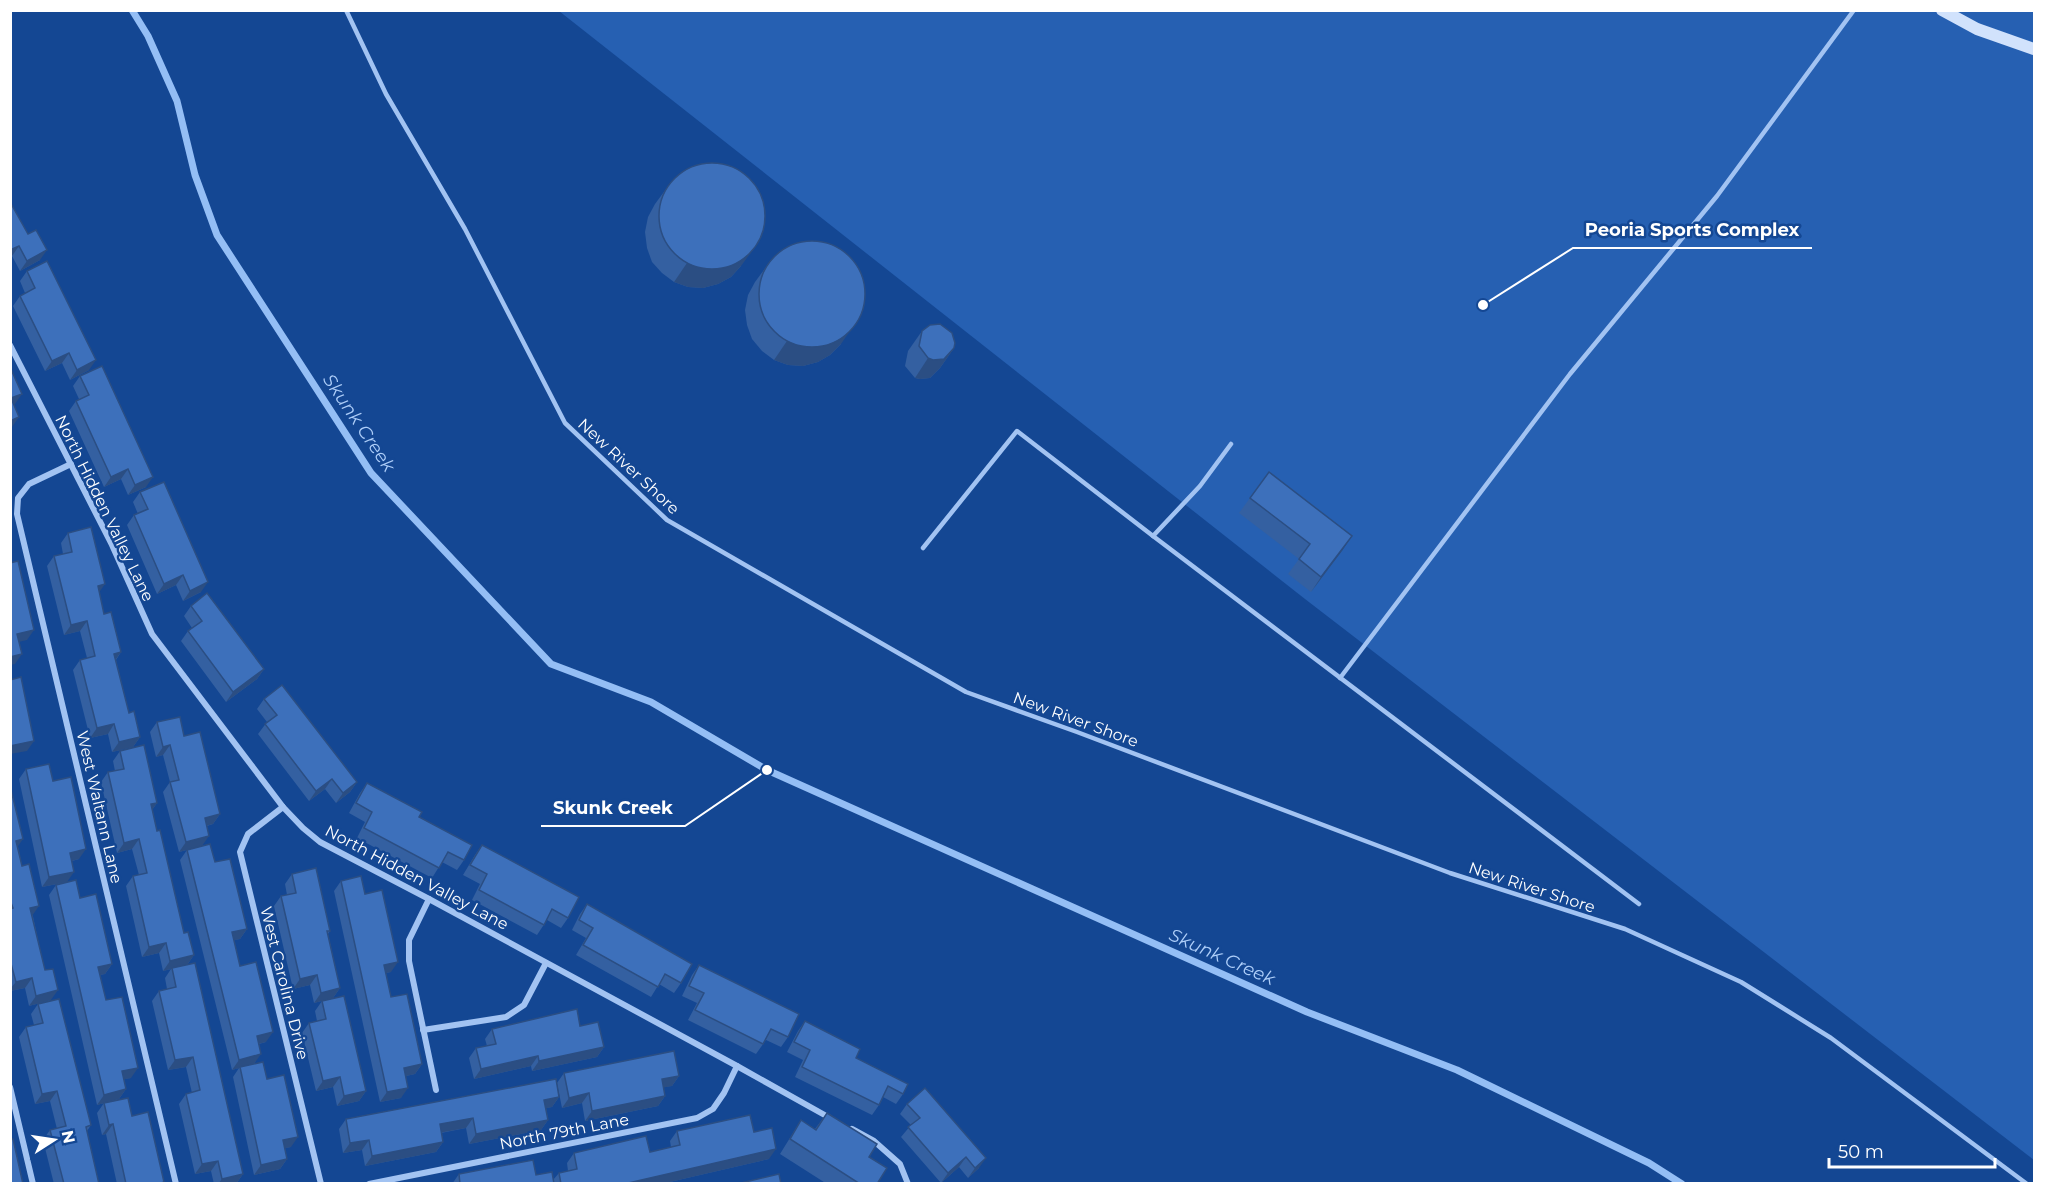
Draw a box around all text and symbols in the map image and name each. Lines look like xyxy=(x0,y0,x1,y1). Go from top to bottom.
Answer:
callout: Peoria Sports Complex xyxy=(1573,212,1812,248)
text: Peoria Sports Complex xyxy=(1585,219,1800,241)
water label: Skunk Creek xyxy=(318,370,401,477)
street label: North Hidden Valley Lane xyxy=(51,412,158,605)
street label: New River Shore xyxy=(574,414,683,518)
street label: New River Shore xyxy=(1011,688,1141,751)
street label: West Waltann Lane xyxy=(73,729,126,885)
callout: Skunk Creek xyxy=(541,790,685,826)
text: Skunk Creek xyxy=(553,797,673,819)
street label: North Hidden Valley Lane xyxy=(322,821,512,934)
street label: New River Shore xyxy=(1466,858,1598,917)
street label: West Carolina Drive xyxy=(256,905,313,1062)
water label: Skunk Creek xyxy=(1166,924,1280,991)
north arrow xyxy=(24,1110,84,1170)
street label: North 79th Lane xyxy=(498,1110,630,1153)
text: N xyxy=(58,1129,79,1145)
scale bar xyxy=(1829,1131,1996,1169)
text: 50 m xyxy=(1838,1141,1884,1163)

